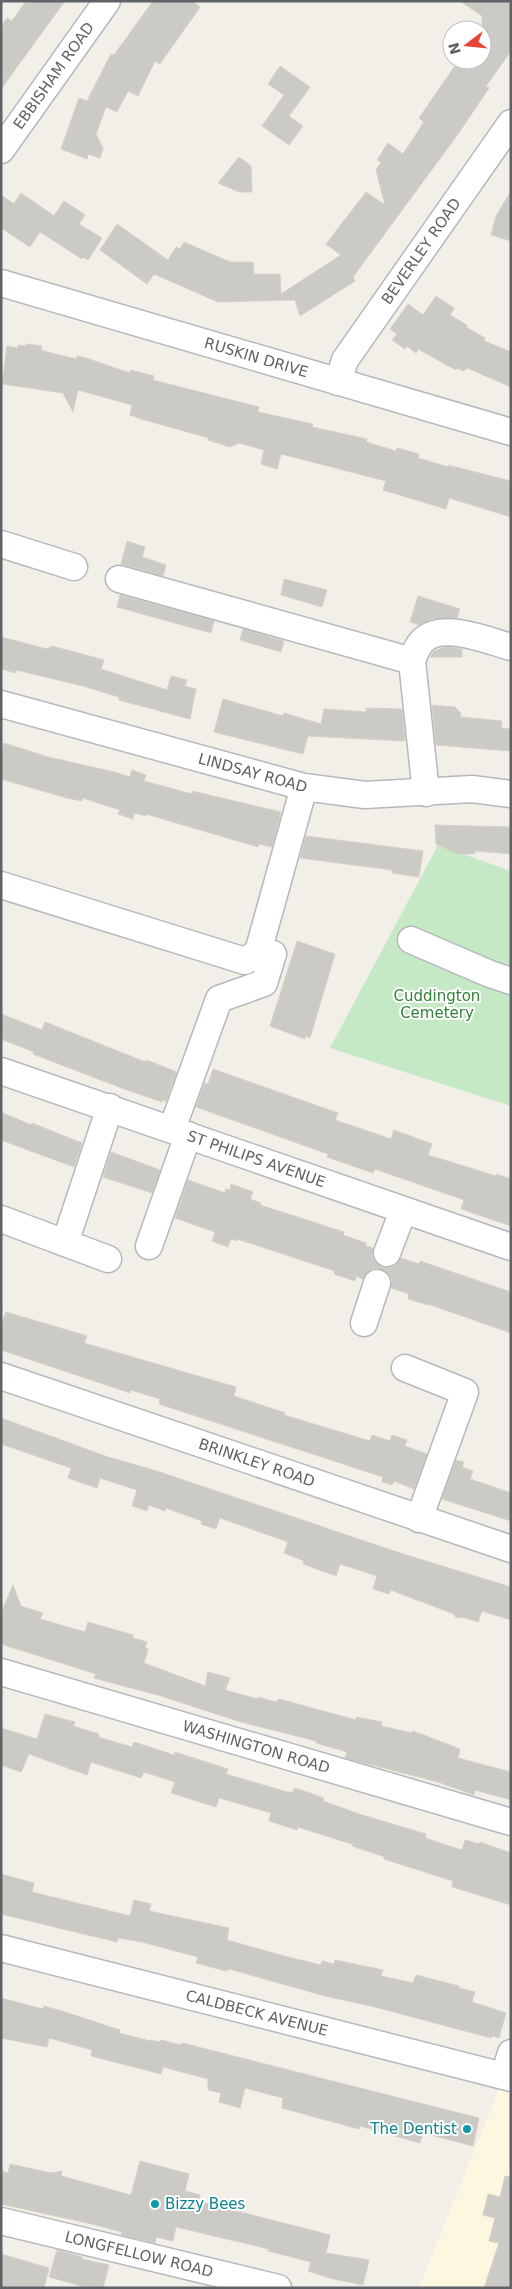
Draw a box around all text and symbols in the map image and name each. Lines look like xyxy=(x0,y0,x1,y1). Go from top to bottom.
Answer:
street label: EBBISHAM ROAD xyxy=(10,19,98,133)
north arrow xyxy=(442,20,492,70)
text: N xyxy=(445,41,464,56)
street label: BEVERLEY ROAD xyxy=(378,195,465,308)
street label: RUSKIN DRIVE xyxy=(202,334,310,381)
street label: LINDSAY ROAD xyxy=(196,749,309,796)
park label: Cuddington Cemetery xyxy=(394,987,480,1022)
street label: ST PHILIPS AVENUE xyxy=(185,1127,328,1191)
street label: BRINKLEY ROAD xyxy=(196,1435,317,1491)
street label: WASHINGTON ROAD xyxy=(180,1717,332,1777)
street label: CALDBECK AVENUE xyxy=(184,1986,330,2040)
place label: The Dentist xyxy=(369,2120,457,2138)
marker: The Dentist xyxy=(461,2123,473,2135)
place label: Bizzy Bees xyxy=(165,2195,246,2213)
marker: Bizzy Bees xyxy=(149,2198,161,2210)
street label: LONGFELLOW ROAD xyxy=(63,2228,215,2281)

